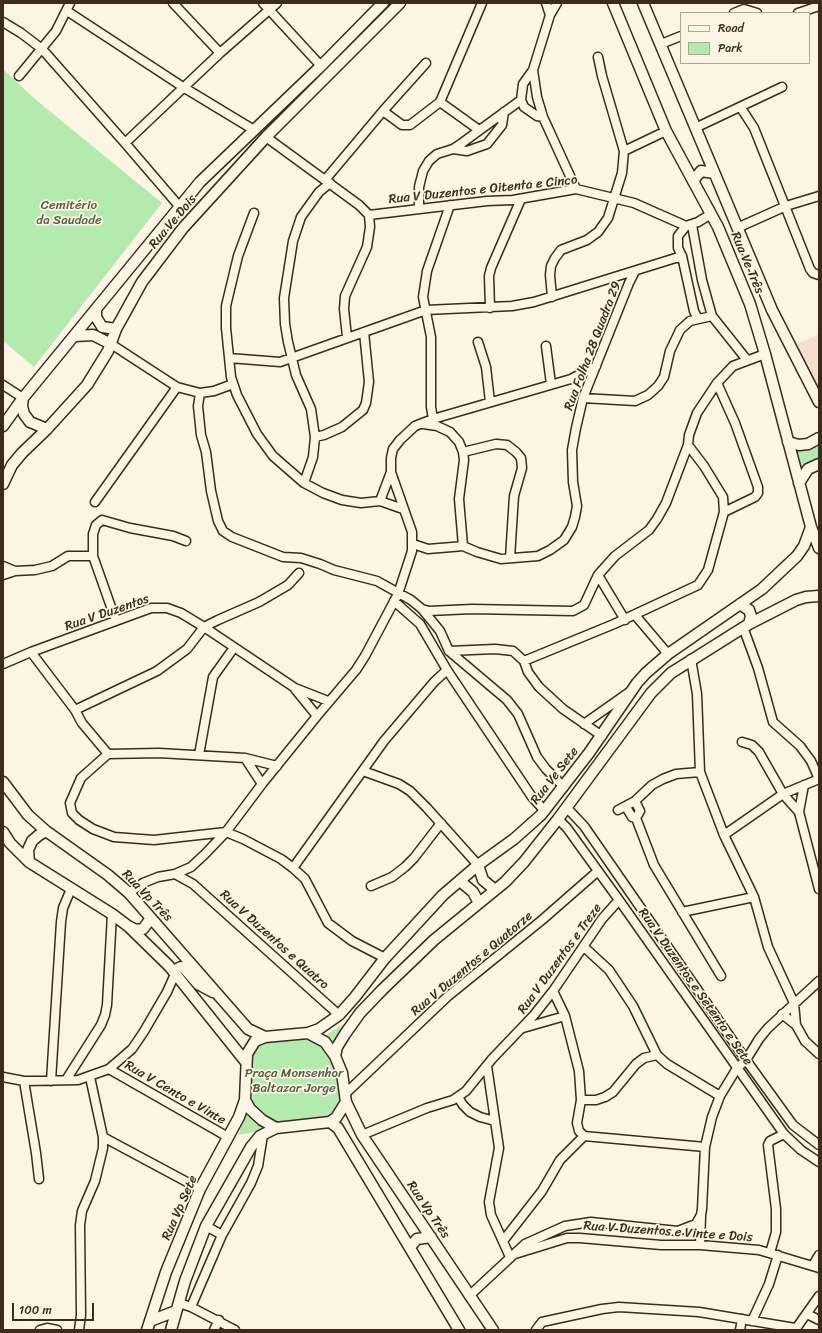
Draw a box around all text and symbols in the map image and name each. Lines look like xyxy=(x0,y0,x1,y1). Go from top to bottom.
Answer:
legend xyxy=(680,12,810,64)
text: Road xyxy=(718,17,744,39)
text: Park xyxy=(718,37,743,59)
street label: Rua V Duzentos e Oitenta e Cinco xyxy=(388,172,578,208)
street label: Rua Ve Dois xyxy=(146,192,200,252)
park label: Cemitério da Saudade xyxy=(36,198,102,229)
street label: Rua Ve Três xyxy=(727,230,767,296)
street label: Rua Folha 28 Quadra 29 xyxy=(561,279,625,413)
street label: Rua V Duzentos xyxy=(63,591,151,635)
street label: Rua Ve Sete xyxy=(528,744,582,808)
street label: Rua Vp Três xyxy=(118,867,176,925)
street label: Rua V Duzentos e Quatro xyxy=(216,887,332,993)
street label: Rua V Duzentos e Treze xyxy=(515,901,605,1017)
street label: Rua V Duzentos e Setenta e Sete xyxy=(635,905,755,1069)
street label: Rua V Duzentos e Quatorze xyxy=(408,909,536,1019)
street label: Rua V Cento e Vinte xyxy=(122,1058,228,1128)
park label: Praça Monsenhor Baltazar Jorge xyxy=(245,1066,343,1097)
street label: Rua Vp Sete xyxy=(159,1173,201,1243)
street label: Rua Vp Três xyxy=(403,1178,453,1242)
street label: Rua V Duzentos e Vinte e Dois xyxy=(583,1218,753,1246)
scale bar xyxy=(14,1295,96,1321)
text: 100 m xyxy=(19,1299,52,1321)

